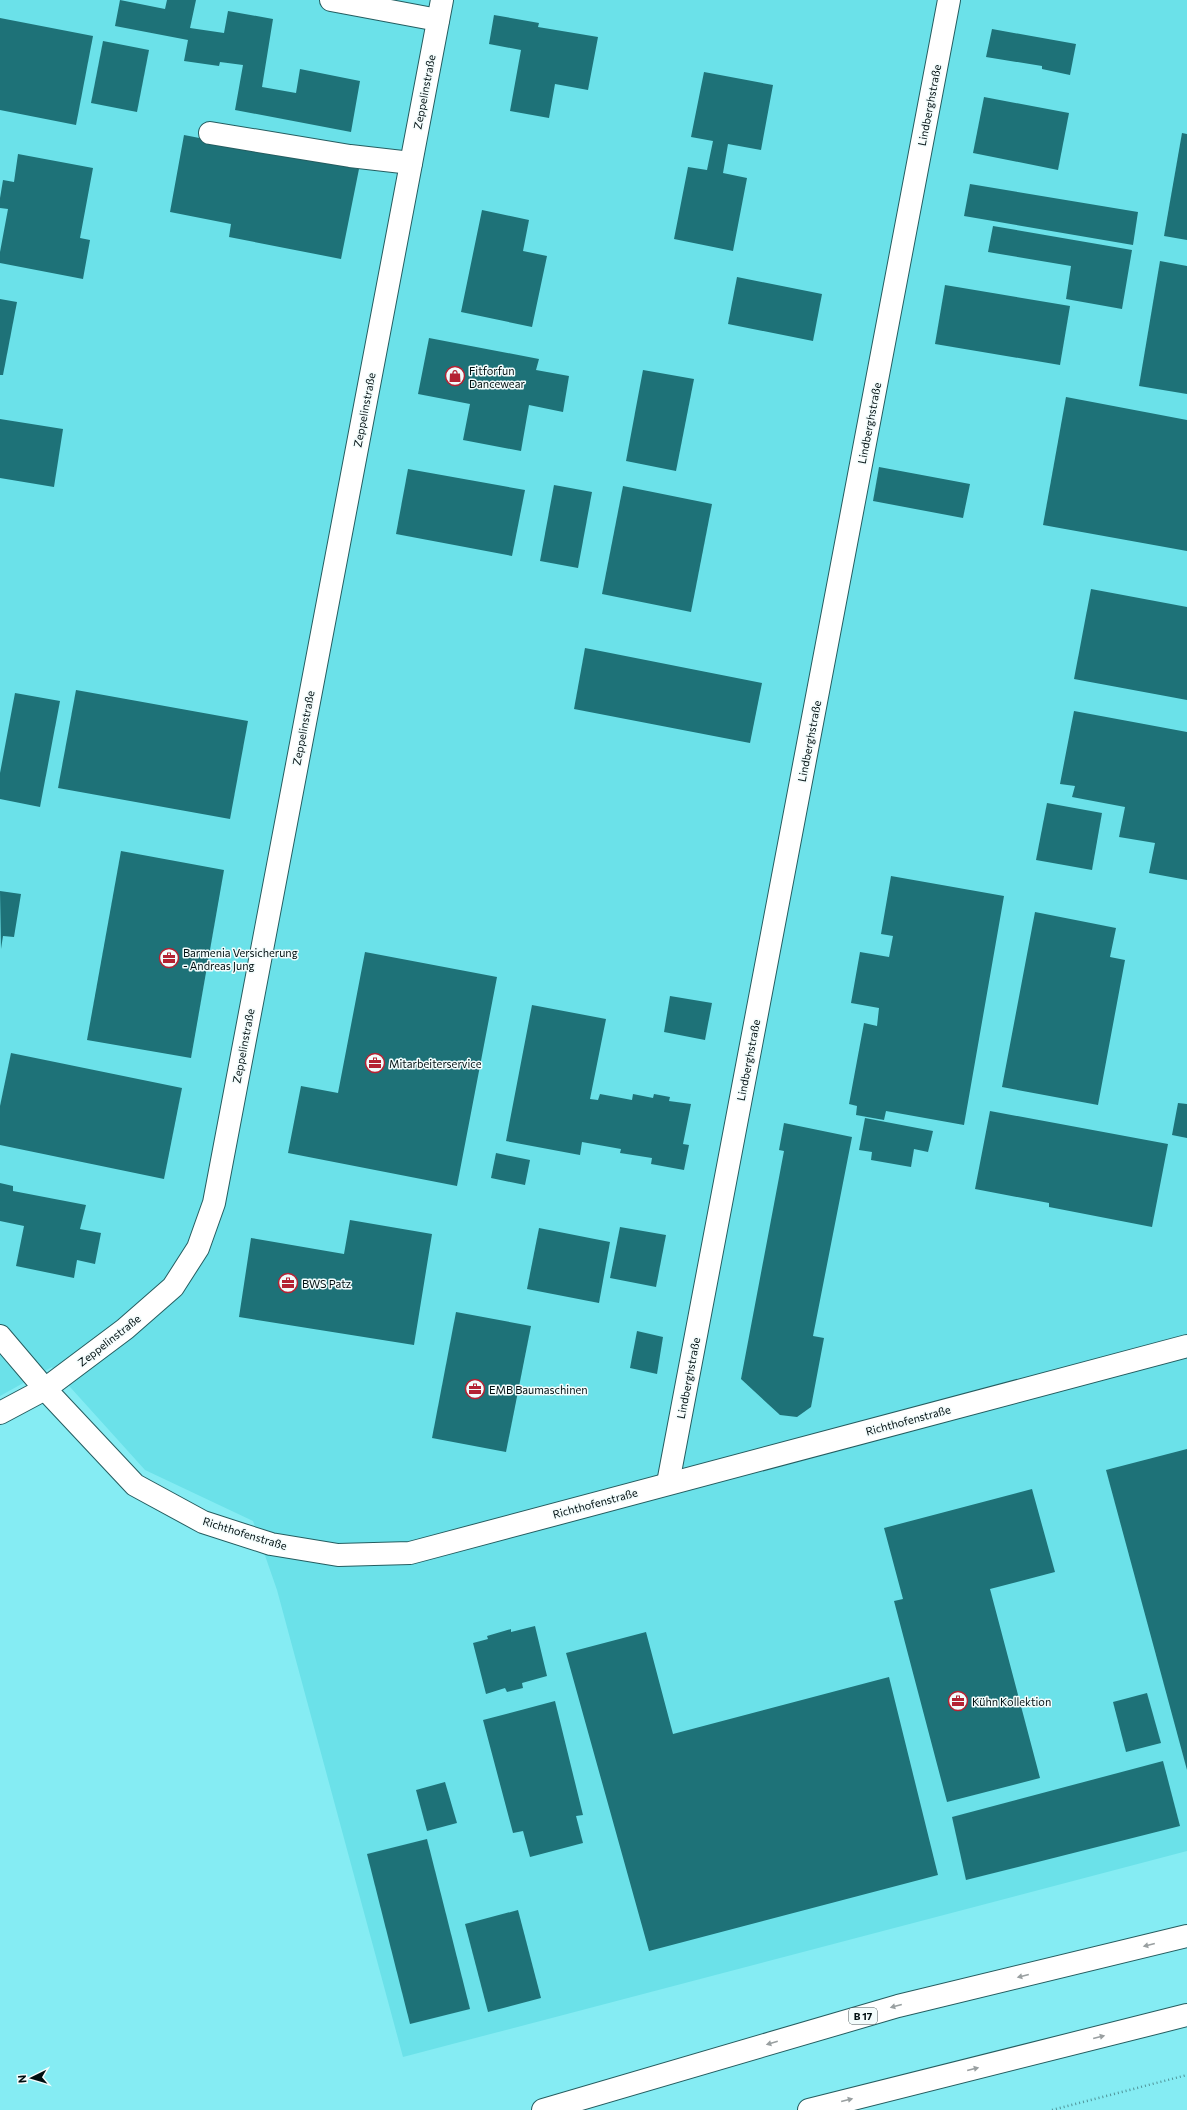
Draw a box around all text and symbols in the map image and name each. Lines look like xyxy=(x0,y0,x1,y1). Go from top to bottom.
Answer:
street label: Zeppelinstraße xyxy=(410,53,438,131)
street label: Lindberghstraße xyxy=(915,63,943,147)
place label: Fitforfun Dancewear xyxy=(469,364,525,390)
shop icon: Fitforfun Dancewear xyxy=(444,365,466,387)
street label: Zeppelinstraße xyxy=(350,371,378,449)
street label: Lindberghstraße xyxy=(855,381,883,465)
street label: Zeppelinstraße xyxy=(289,689,317,767)
street label: Lindberghstraße xyxy=(795,699,823,783)
place label: Barmenia Versicherung - Andreas Jung xyxy=(183,946,298,973)
office icon: Barmenia Versicherung - Andreas Jung xyxy=(158,947,180,969)
street label: Zeppelinstraße xyxy=(229,1007,257,1085)
street label: Lindberghstraße xyxy=(734,1018,762,1102)
office icon: Mitarbeiterservice xyxy=(364,1052,386,1074)
place label: Mitarbeiterservice xyxy=(389,1057,482,1070)
office icon: BWS Patz xyxy=(277,1272,299,1294)
place label: BWS Patz xyxy=(302,1277,352,1290)
street label: Zeppelinstraße xyxy=(75,1311,143,1368)
street label: Lindberghstraße xyxy=(674,1336,702,1420)
office icon: EMB Baumaschinen xyxy=(464,1378,486,1400)
place label: EMB Baumaschinen xyxy=(489,1383,588,1396)
street label: Richthofenstraße xyxy=(864,1402,952,1438)
street label: Richthofenstraße xyxy=(551,1485,639,1521)
street label: Richthofenstraße xyxy=(201,1514,289,1552)
office icon: Kühn Kollektion xyxy=(947,1690,969,1712)
place label: Kühn Kollektion xyxy=(972,1695,1051,1708)
one-way arrow xyxy=(1143,1942,1155,1948)
one-way arrow xyxy=(1017,1973,1029,1979)
one-way arrow xyxy=(890,2004,903,2010)
road number: B 17 xyxy=(849,2008,877,2024)
one-way arrow xyxy=(1094,2034,1106,2040)
one-way arrow xyxy=(765,2040,777,2046)
north arrow xyxy=(12,2058,52,2098)
one-way arrow xyxy=(967,2066,979,2072)
text: N xyxy=(15,2074,28,2084)
one-way arrow xyxy=(841,2097,853,2103)

